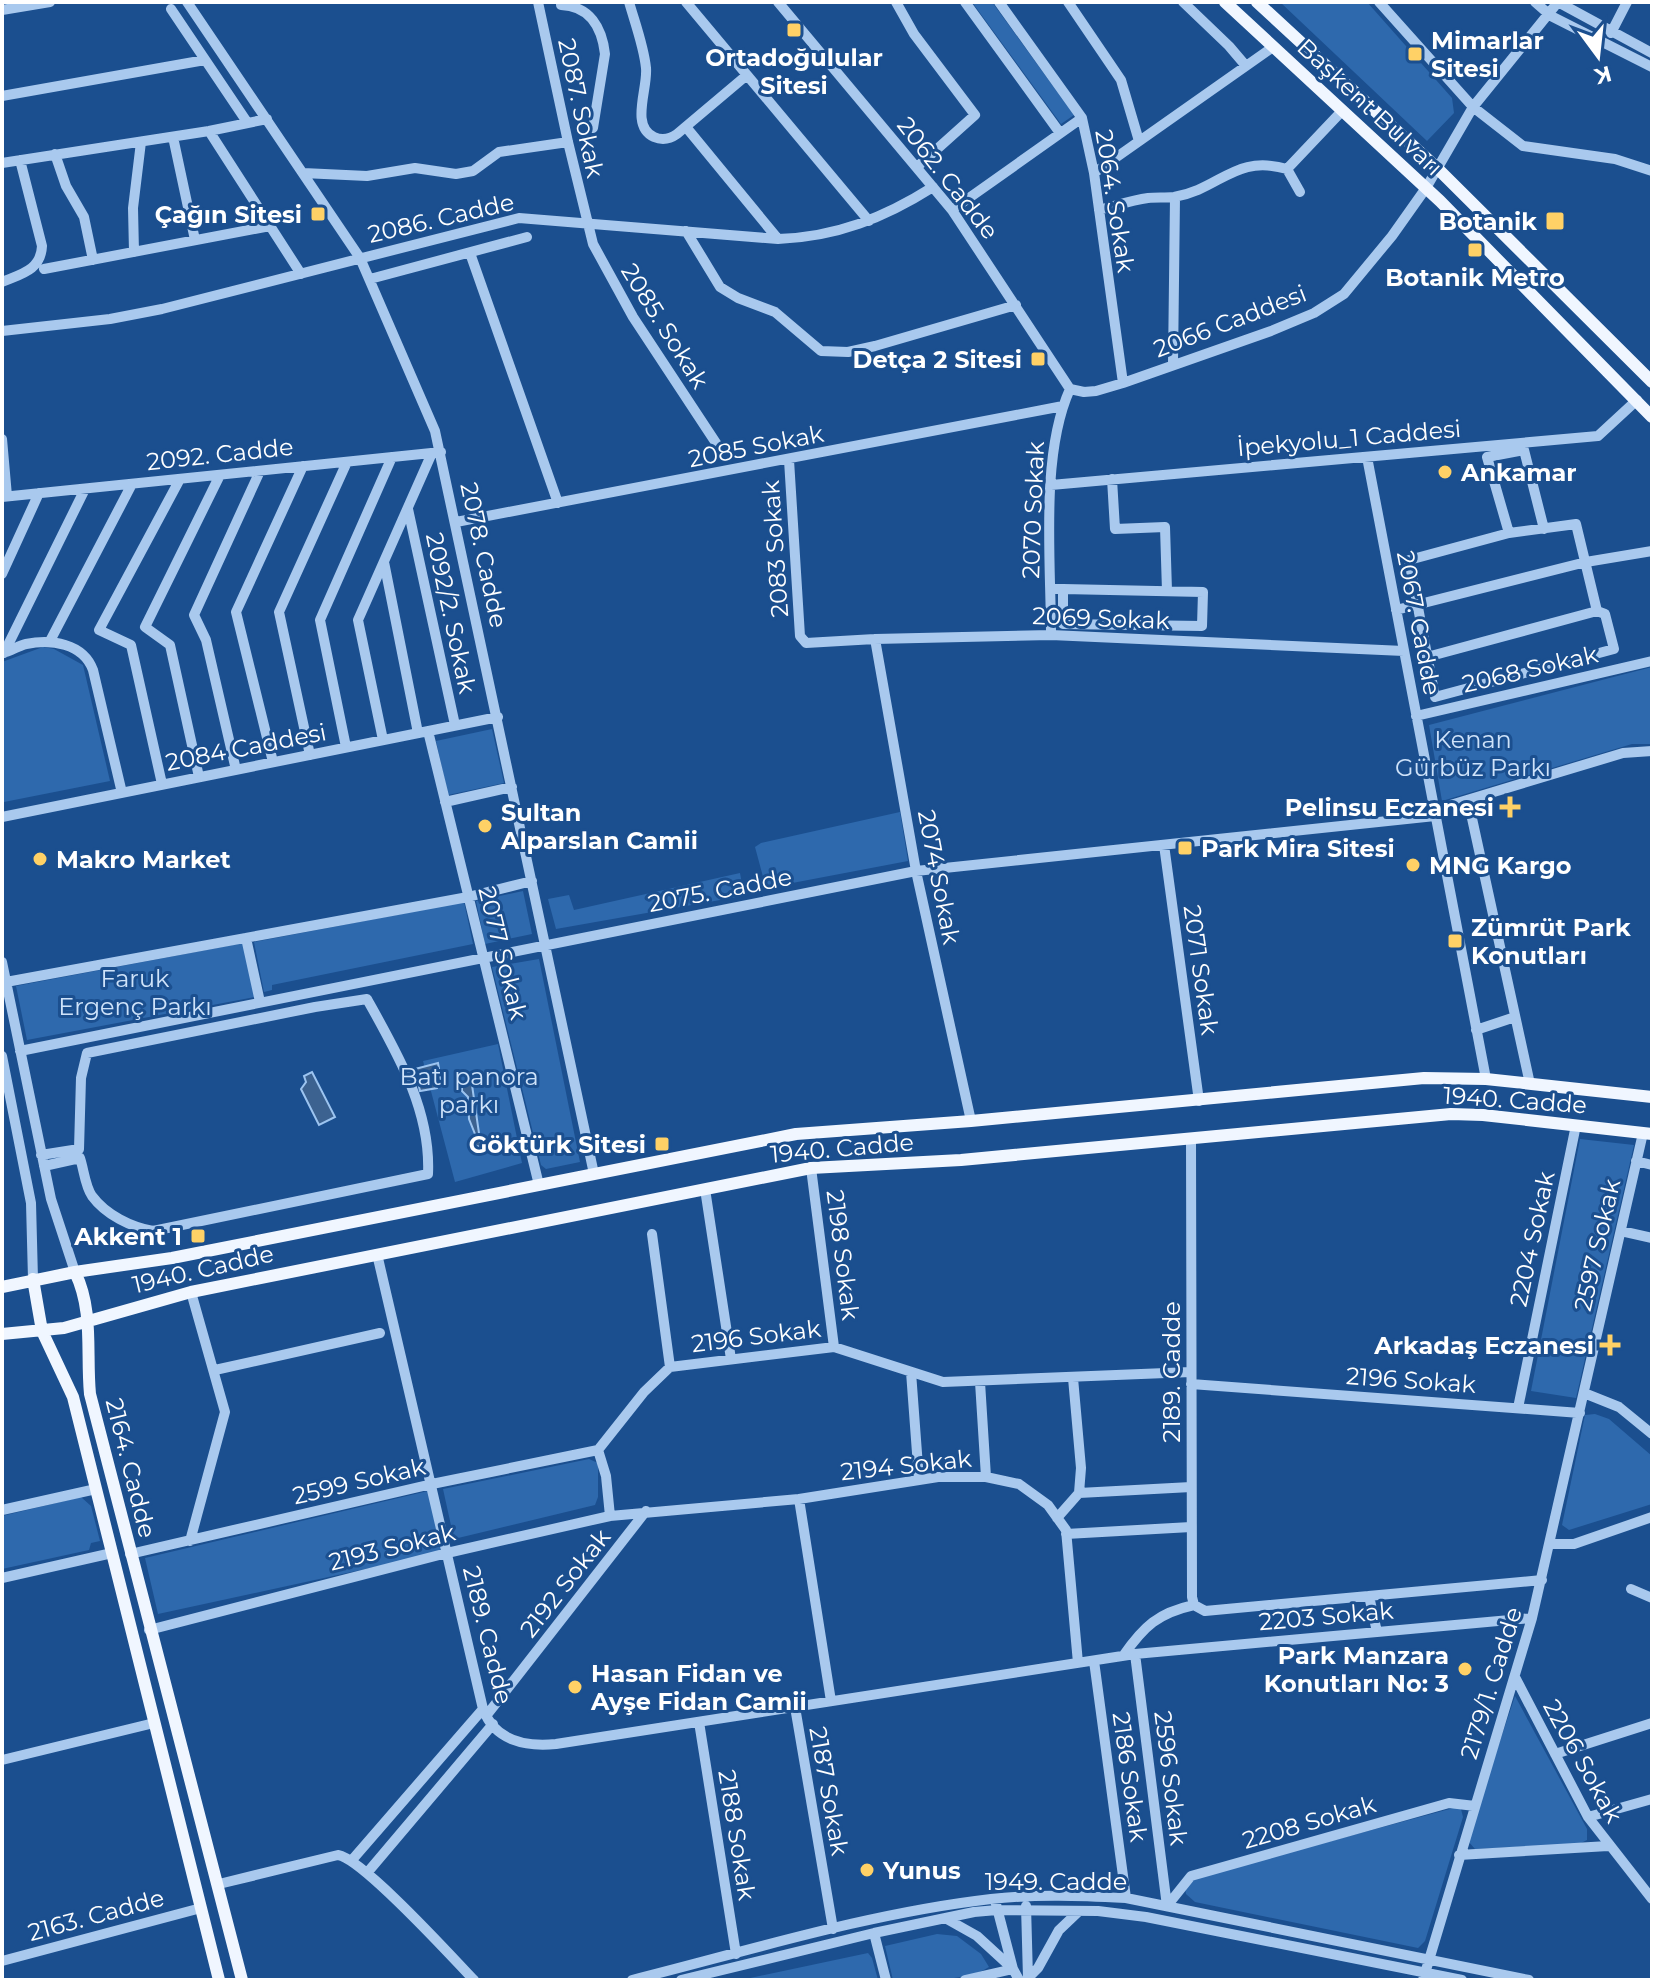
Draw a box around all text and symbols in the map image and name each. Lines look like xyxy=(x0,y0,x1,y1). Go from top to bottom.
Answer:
north arrow xyxy=(1558,16,1638,96)
marker: Ortadoğulular Sitesi xyxy=(785,21,803,39)
place label: Mimarlar Sitesi xyxy=(1431,26,1544,83)
street label: Başkent Bulvarı xyxy=(1291,32,1449,182)
street label: 2087. Sokak xyxy=(552,36,610,181)
place label: Ortadoğulular Sitesi xyxy=(705,43,883,100)
marker: Mimarlar Sitesi xyxy=(1406,45,1424,63)
text: K xyxy=(1591,60,1614,90)
street label: 2062. Cadde xyxy=(891,111,1005,245)
street label: 2064. Sokak xyxy=(1089,127,1141,275)
street label: 2086. Cadde xyxy=(365,187,517,249)
place label: Çağın Sitesi xyxy=(155,200,302,229)
marker: Çağın Sitesi xyxy=(309,205,327,223)
place label: Botanik xyxy=(1439,207,1537,236)
marker: Botanik xyxy=(1544,210,1566,232)
marker: Botanik Metro xyxy=(1466,241,1484,259)
street label: 2085. Sokak xyxy=(615,258,715,395)
place label: Botanik Metro xyxy=(1385,263,1565,292)
street label: 2066 Caddesi xyxy=(1150,279,1310,363)
place label: Detça 2 Sitesi xyxy=(853,345,1022,374)
marker: Detça 2 Sitesi xyxy=(1029,350,1047,368)
street label: İpekyolu_1 Caddesi xyxy=(1236,414,1462,462)
street label: 2085 Sokak xyxy=(686,419,827,473)
street label: 2092. Cadde xyxy=(145,432,295,476)
street label: 2070 Sokak xyxy=(1016,440,1050,579)
place label: Ankamar xyxy=(1460,458,1577,487)
marker: Ankamar xyxy=(1436,463,1454,481)
street label: 2083 Sokak xyxy=(756,479,794,618)
street label: 2078. Cadde xyxy=(454,480,514,630)
street label: 2092/2. Sokak xyxy=(420,530,482,697)
street label: 2067. Cadde xyxy=(1391,548,1447,698)
street label: 2069 Sokak xyxy=(1032,601,1171,635)
street label: 2068 Sokak xyxy=(1459,639,1601,699)
street label: 2084 Caddesi xyxy=(163,717,329,777)
park label: Kenan Gürbüz Parkı xyxy=(1395,725,1551,782)
place label: Pelinsu Eczanesi xyxy=(1285,793,1494,822)
place label: Sultan Alparslan Camii xyxy=(500,798,698,855)
marker: Pelinsu Eczanesi xyxy=(1501,798,1519,816)
street label: 2074 Sokak xyxy=(912,807,966,947)
marker: Sultan Alparslan Camii xyxy=(476,817,494,835)
place label: Park Mira Sitesi xyxy=(1201,834,1395,863)
marker: Park Mira Sitesi xyxy=(1176,839,1194,857)
place label: Makro Market xyxy=(56,845,231,874)
marker: Makro Market xyxy=(31,850,49,868)
place label: MNG Kargo xyxy=(1429,851,1572,880)
marker: MNG Kargo xyxy=(1404,856,1422,874)
street label: 2075. Cadde xyxy=(646,862,794,918)
street label: 2077 Sokak xyxy=(472,883,534,1023)
street label: 2071 Sokak xyxy=(1178,903,1225,1038)
place label: Zümrüt Park Konutları xyxy=(1471,913,1631,970)
marker: Zümrüt Park Konutları xyxy=(1446,932,1464,950)
park label: Faruk Ergenç Parkı xyxy=(58,964,212,1021)
park label: Batı panora parkı xyxy=(399,1062,539,1119)
street label: 1940. Cadde xyxy=(1442,1081,1588,1119)
street label: 1940. Cadde xyxy=(769,1127,915,1169)
place label: Göktürk Sitesi xyxy=(469,1130,646,1159)
marker: Göktürk Sitesi xyxy=(653,1135,671,1153)
street label: 2204 Sokak xyxy=(1504,1168,1561,1309)
street label: 2597 Sokak xyxy=(1568,1176,1626,1314)
street label: 2198 Sokak xyxy=(821,1188,865,1322)
place label: Akkent 1 xyxy=(73,1222,182,1251)
marker: Akkent 1 xyxy=(189,1227,207,1245)
street label: 1940. Cadde xyxy=(129,1239,277,1299)
street label: 2189. Cadde xyxy=(1157,1301,1186,1443)
street label: 2196 Sokak xyxy=(690,1314,823,1358)
place label: Arkadaş Eczanesi xyxy=(1373,1331,1594,1360)
marker: Arkadaş Eczanesi xyxy=(1601,1336,1619,1354)
street label: 2196 Sokak xyxy=(1345,1361,1478,1399)
street label: 2164. Cadde xyxy=(100,1395,162,1541)
street label: 2194 Sokak xyxy=(839,1444,974,1486)
street label: 2599 Sokak xyxy=(290,1452,429,1510)
street label: 2193 Sokak xyxy=(326,1517,459,1577)
street label: 2192 Sokak xyxy=(514,1523,617,1643)
street label: 2189. Cadde xyxy=(457,1563,519,1707)
street label: 2203 Sokak xyxy=(1257,1596,1395,1636)
street label: 2179/1. Cadde xyxy=(1454,1603,1528,1763)
place label: Park Manzara Konutları No: 3 xyxy=(1264,1641,1449,1698)
place label: Hasan Fidan ve Ayşe Fidan Camii xyxy=(590,1659,807,1716)
marker: Park Manzara Konutları No: 3 xyxy=(1456,1660,1474,1678)
marker: Hasan Fidan ve Ayşe Fidan Camii xyxy=(566,1678,584,1696)
street label: 2206 Sokak xyxy=(1537,1694,1629,1828)
street label: 2596 Sokak xyxy=(1148,1709,1194,1847)
street label: 2186 Sokak xyxy=(1107,1710,1154,1844)
street label: 2187 Sokak xyxy=(803,1724,855,1858)
street label: 2188 Sokak xyxy=(712,1768,762,1903)
street label: 2208 Sokak xyxy=(1239,1789,1380,1855)
place label: Yunus xyxy=(882,1856,961,1885)
marker: Yunus xyxy=(858,1861,876,1879)
street label: 1949. Cadde xyxy=(985,1867,1127,1896)
street label: 2163. Cadde xyxy=(25,1883,167,1947)

